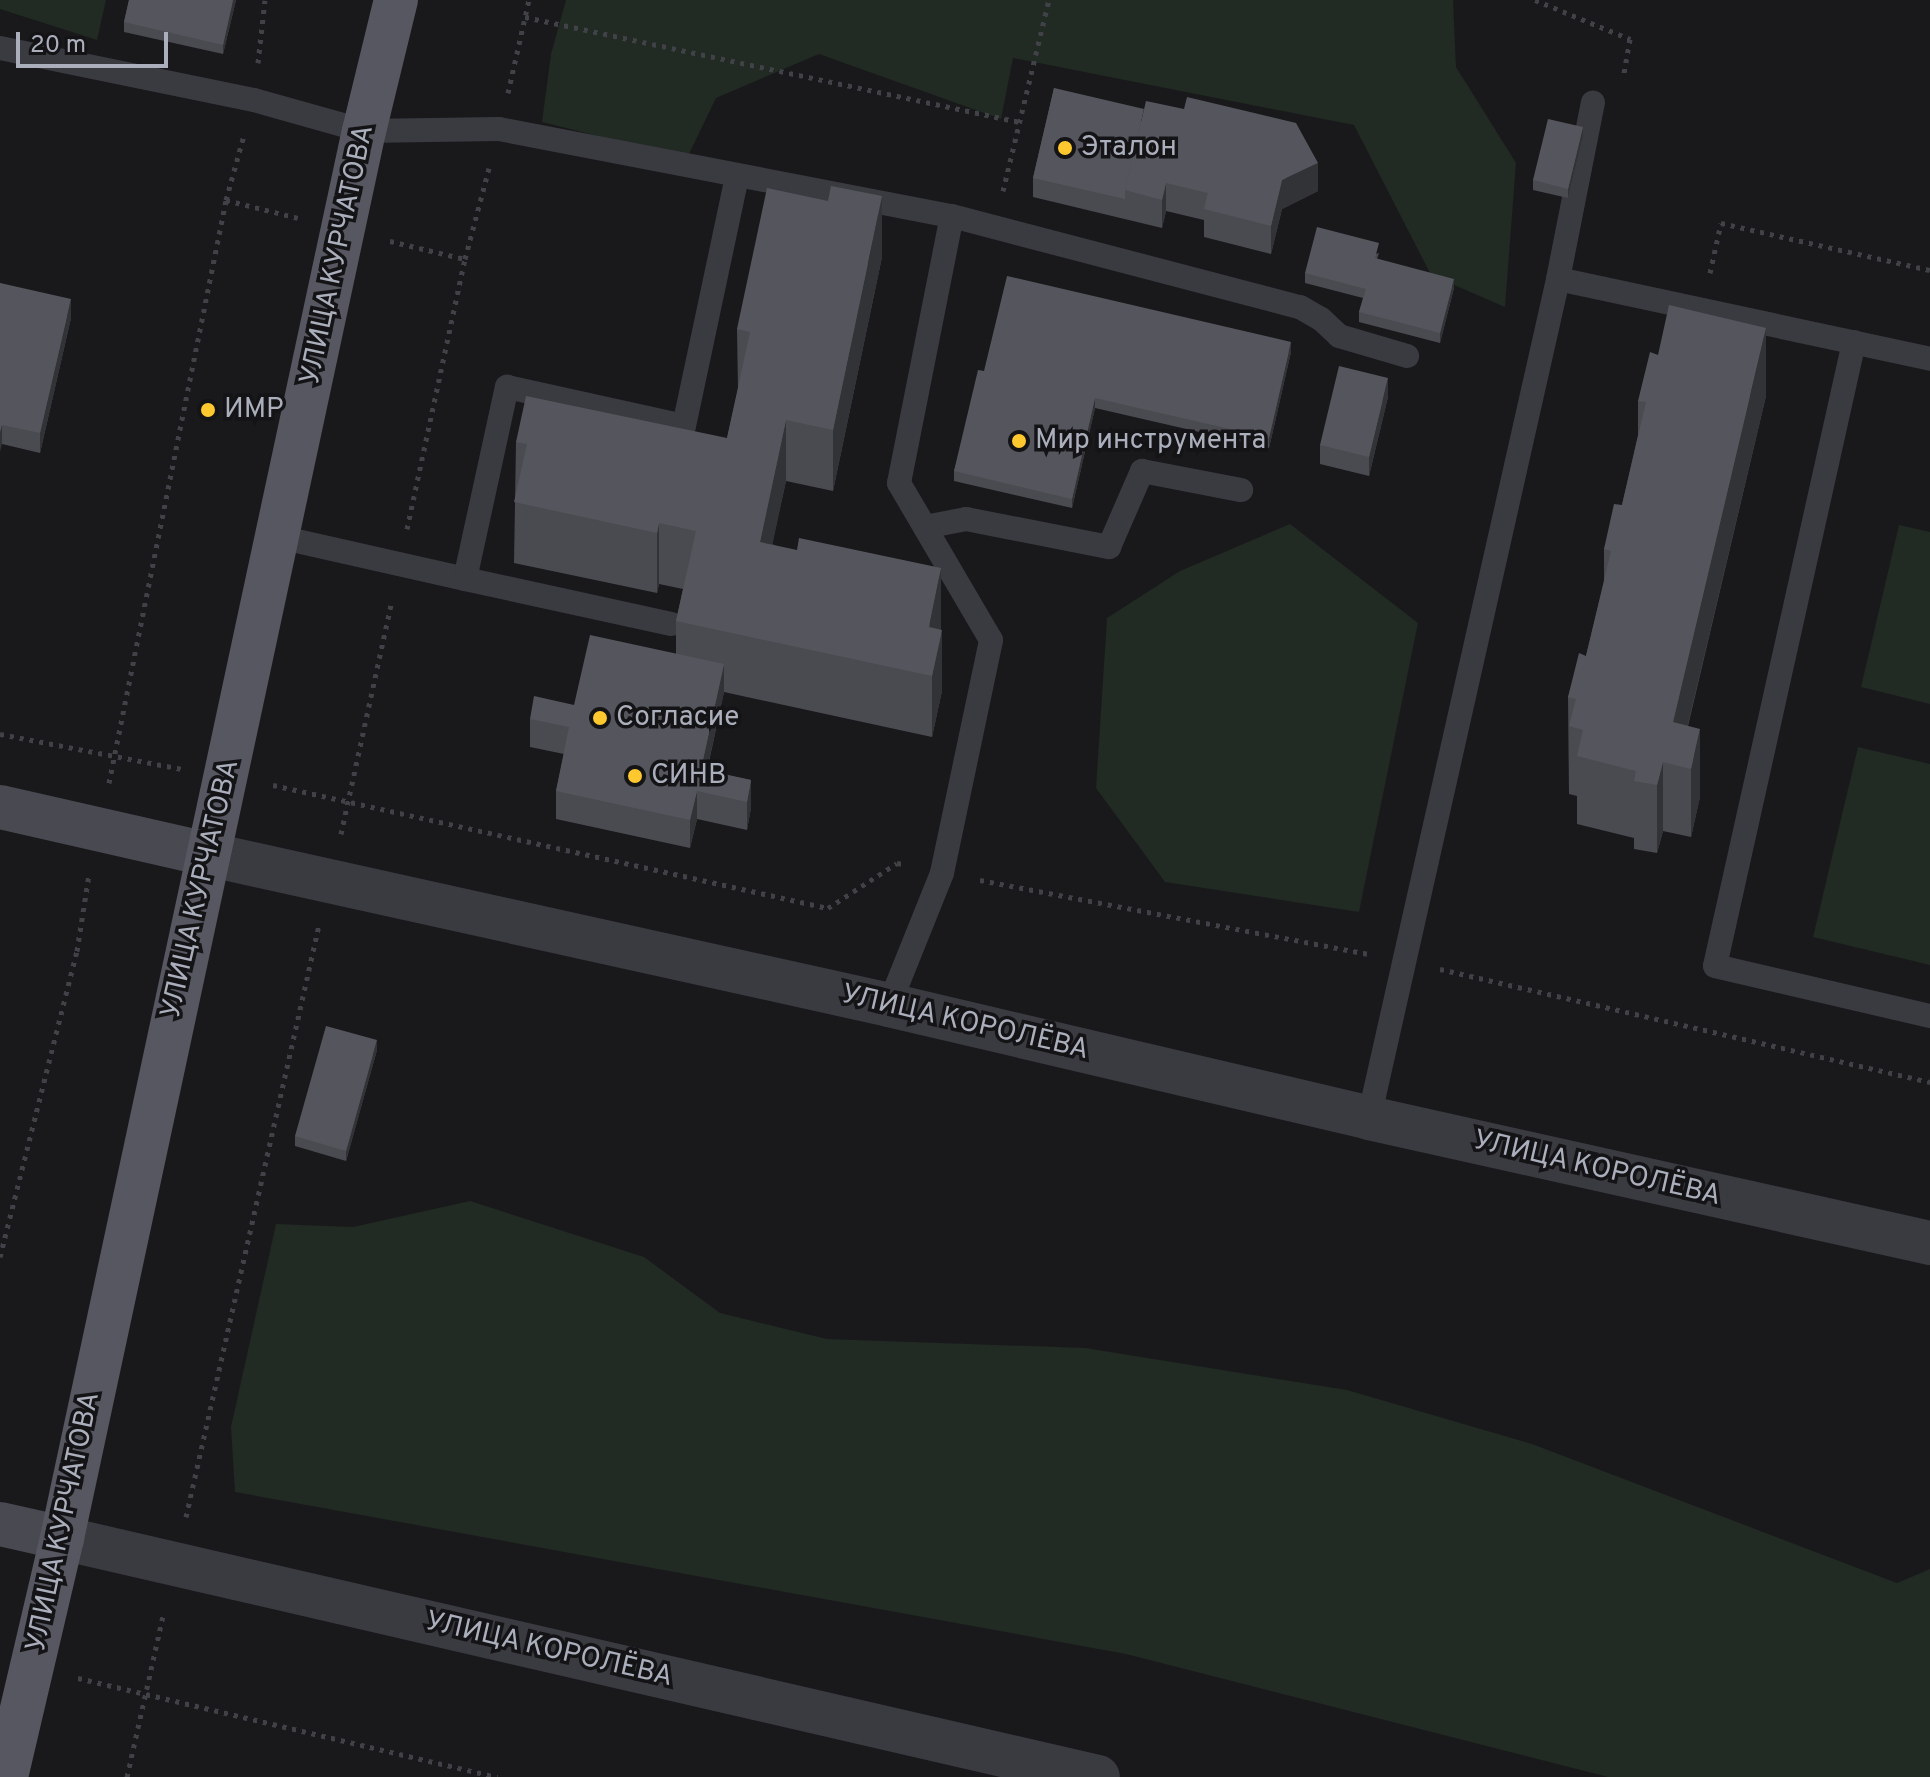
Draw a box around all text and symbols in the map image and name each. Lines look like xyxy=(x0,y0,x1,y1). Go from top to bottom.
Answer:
scale bar xyxy=(20,16,172,66)
text: 20 m xyxy=(30,31,86,61)
street label: УЛИЦА КУРЧАТОВА xyxy=(294,122,382,388)
place label: Эталон xyxy=(1081,131,1177,165)
marker: Эталон xyxy=(1056,139,1074,157)
place label: ИМР xyxy=(224,393,284,427)
marker: ИМР xyxy=(199,401,217,419)
place label: Мир инструмента xyxy=(1035,424,1266,458)
marker: Мир инструмента xyxy=(1010,432,1028,450)
place label: Согласие xyxy=(616,701,739,735)
marker: Согласие xyxy=(591,709,609,727)
street label: УЛИЦА КУРЧАТОВА xyxy=(155,756,247,1022)
place label: СИНВ xyxy=(651,759,726,793)
marker: СИНВ xyxy=(626,767,644,785)
street label: УЛИЦА КОРОЛЁВА xyxy=(837,978,1093,1068)
street label: УЛИЦА КОРОЛЁВА xyxy=(1469,1124,1725,1214)
street label: УЛИЦА КУРЧАТОВА xyxy=(20,1389,108,1655)
street label: УЛИЦА КОРОЛЁВА xyxy=(421,1605,677,1695)

